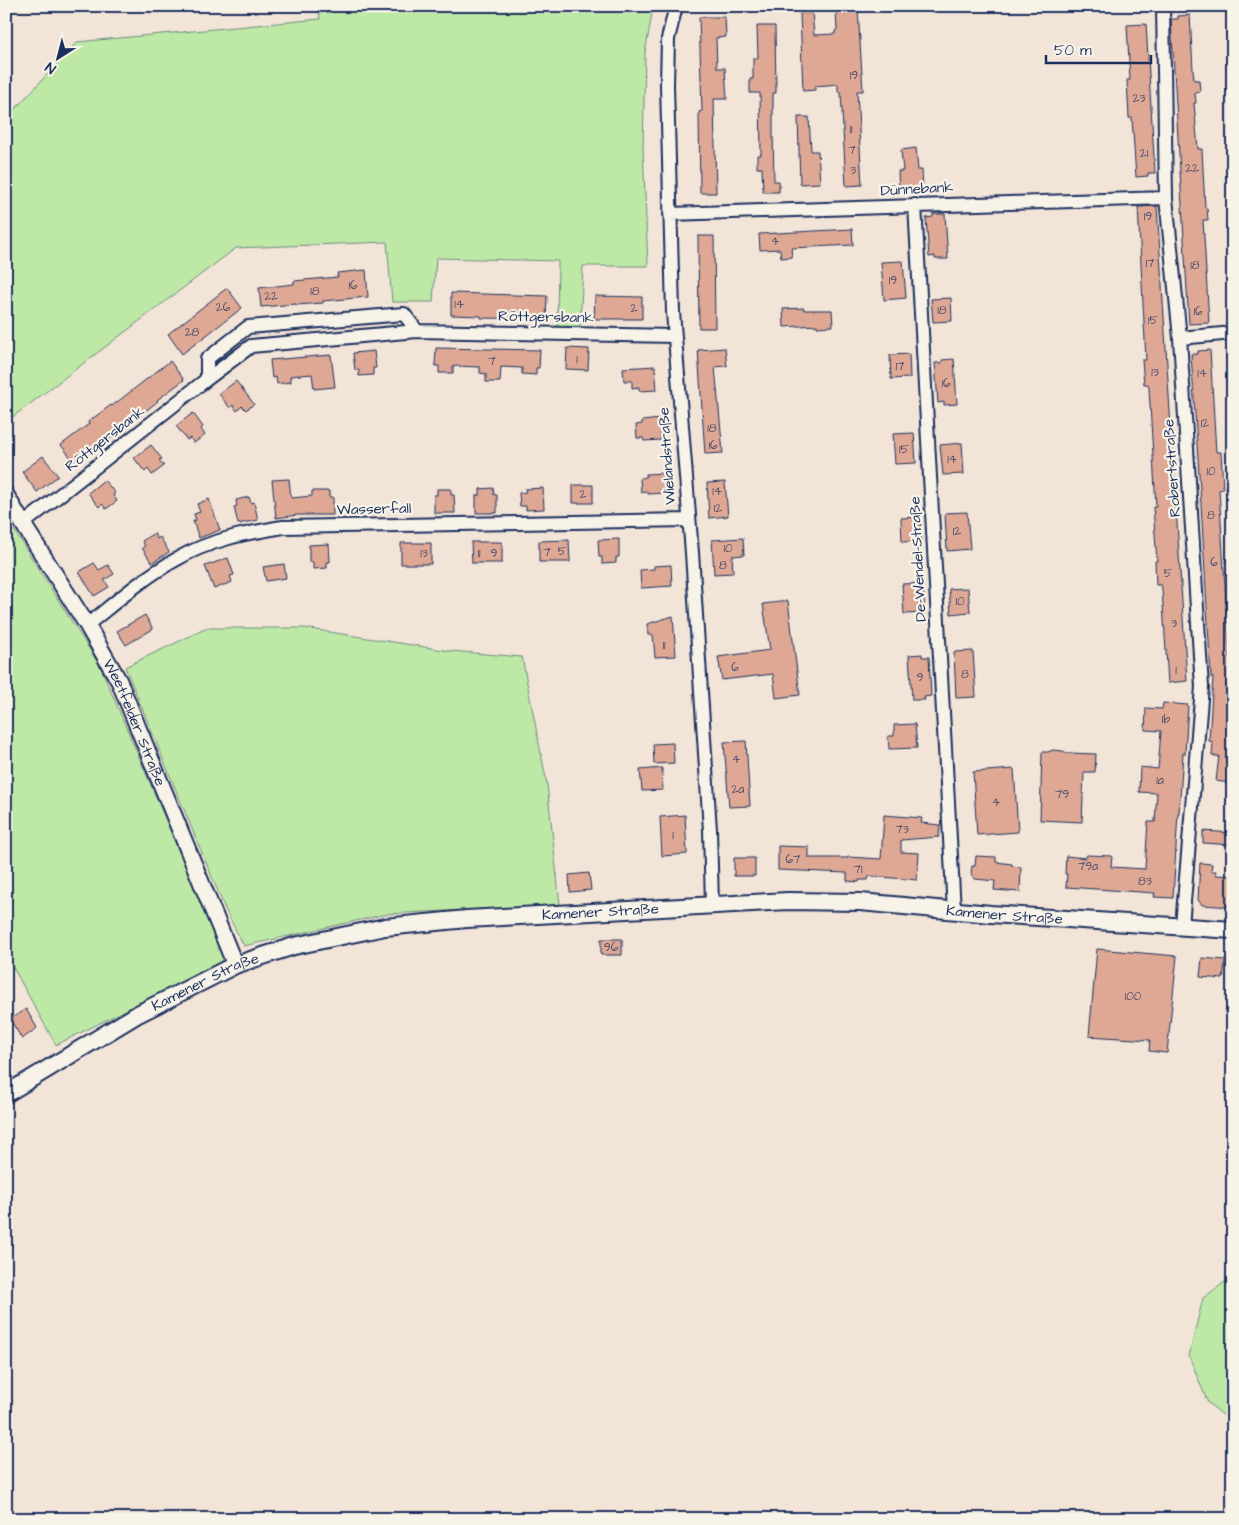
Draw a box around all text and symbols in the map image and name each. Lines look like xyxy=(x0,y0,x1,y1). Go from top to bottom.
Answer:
north arrow xyxy=(32,32,82,82)
scale bar xyxy=(1046,32,1152,64)
text: 50 m xyxy=(1054,40,1092,61)
text: N xyxy=(41,57,60,78)
house number: 19 xyxy=(850,67,858,84)
house number: 23 xyxy=(1133,90,1145,107)
house number: 11 xyxy=(849,121,853,138)
house number: 7 xyxy=(848,142,856,159)
house number: 21 xyxy=(1140,145,1149,162)
house number: 22 xyxy=(1185,160,1199,177)
house number: 3 xyxy=(850,162,856,179)
street label: Dünnebank xyxy=(880,177,954,201)
house number: 19 xyxy=(1144,208,1152,225)
house number: 4 xyxy=(771,233,779,250)
house number: 17 xyxy=(1146,255,1155,272)
house number: 18 xyxy=(1190,257,1200,274)
house number: 19 xyxy=(889,272,897,289)
house number: 16 xyxy=(348,277,358,294)
house number: 18 xyxy=(310,283,320,300)
house number: 22 xyxy=(264,288,278,305)
house number: 14 xyxy=(454,296,464,313)
house number: 26 xyxy=(216,299,231,316)
house number: 2 xyxy=(631,300,638,317)
house number: 18 xyxy=(937,302,947,319)
house number: 16 xyxy=(1193,303,1203,320)
street label: Röttgersbank xyxy=(498,306,594,329)
house number: 15 xyxy=(1148,312,1159,329)
house number: 28 xyxy=(185,324,200,341)
house number: 1 xyxy=(576,351,578,368)
house number: 7 xyxy=(488,353,496,370)
house number: 17 xyxy=(896,358,905,375)
house number: 13 xyxy=(1151,364,1159,381)
house number: 14 xyxy=(1197,365,1207,382)
house number: 16 xyxy=(941,375,951,392)
street label: Röttgersbank xyxy=(61,401,150,478)
street label: Wielandstraße xyxy=(653,406,681,506)
house number: 12 xyxy=(1201,415,1209,432)
street label: Robertstraße xyxy=(1158,418,1186,518)
house number: 18 xyxy=(707,420,717,437)
house number: 16 xyxy=(708,437,718,454)
house number: 15 xyxy=(899,441,910,458)
house number: 14 xyxy=(947,451,957,468)
house number: 10 xyxy=(1206,463,1216,480)
house number: 14 xyxy=(712,483,722,500)
house number: 2 xyxy=(580,486,587,503)
street label: De-Wendel-Straße xyxy=(904,496,932,622)
street label: Wasserfall xyxy=(337,498,411,520)
house number: 12 xyxy=(714,500,722,517)
house number: 8 xyxy=(1207,507,1215,524)
house number: 12 xyxy=(953,523,961,540)
house number: 10 xyxy=(723,540,733,557)
house number: 5 xyxy=(558,543,567,560)
house number: 7 xyxy=(543,544,551,561)
house number: 13 xyxy=(420,545,428,562)
house number: 11 xyxy=(477,545,481,562)
house number: 9 xyxy=(491,545,498,562)
house number: 6 xyxy=(1210,554,1218,571)
house number: 8 xyxy=(719,557,727,574)
house number: 5 xyxy=(1164,565,1173,582)
house number: 10 xyxy=(955,593,965,610)
house number: 3 xyxy=(1171,615,1177,632)
house number: 11 xyxy=(662,637,666,654)
street label: Weetfelder Straße xyxy=(98,655,171,789)
house number: 6 xyxy=(731,659,739,676)
house number: 1 xyxy=(1175,662,1177,679)
house number: 8 xyxy=(961,666,969,683)
house number: 9 xyxy=(917,669,924,686)
house number: 1b xyxy=(1162,711,1170,728)
house number: 4 xyxy=(732,751,740,768)
house number: 1a xyxy=(1156,772,1164,789)
house number: 2a xyxy=(732,781,744,798)
house number: 79 xyxy=(1055,786,1069,803)
house number: 4 xyxy=(992,794,1000,811)
house number: 73 xyxy=(895,821,909,838)
house number: 1 xyxy=(672,827,674,844)
house number: 67 xyxy=(786,851,801,868)
house number: 79a xyxy=(1078,858,1098,875)
house number: 71 xyxy=(854,861,863,878)
house number: 83 xyxy=(1138,873,1152,890)
street label: Kamener Straße xyxy=(541,898,659,925)
street label: Kamener Straße xyxy=(945,899,1064,929)
house number: 96 xyxy=(604,939,619,956)
street label: Kamener Straße xyxy=(148,948,261,1016)
house number: 100 xyxy=(1125,988,1142,1005)

